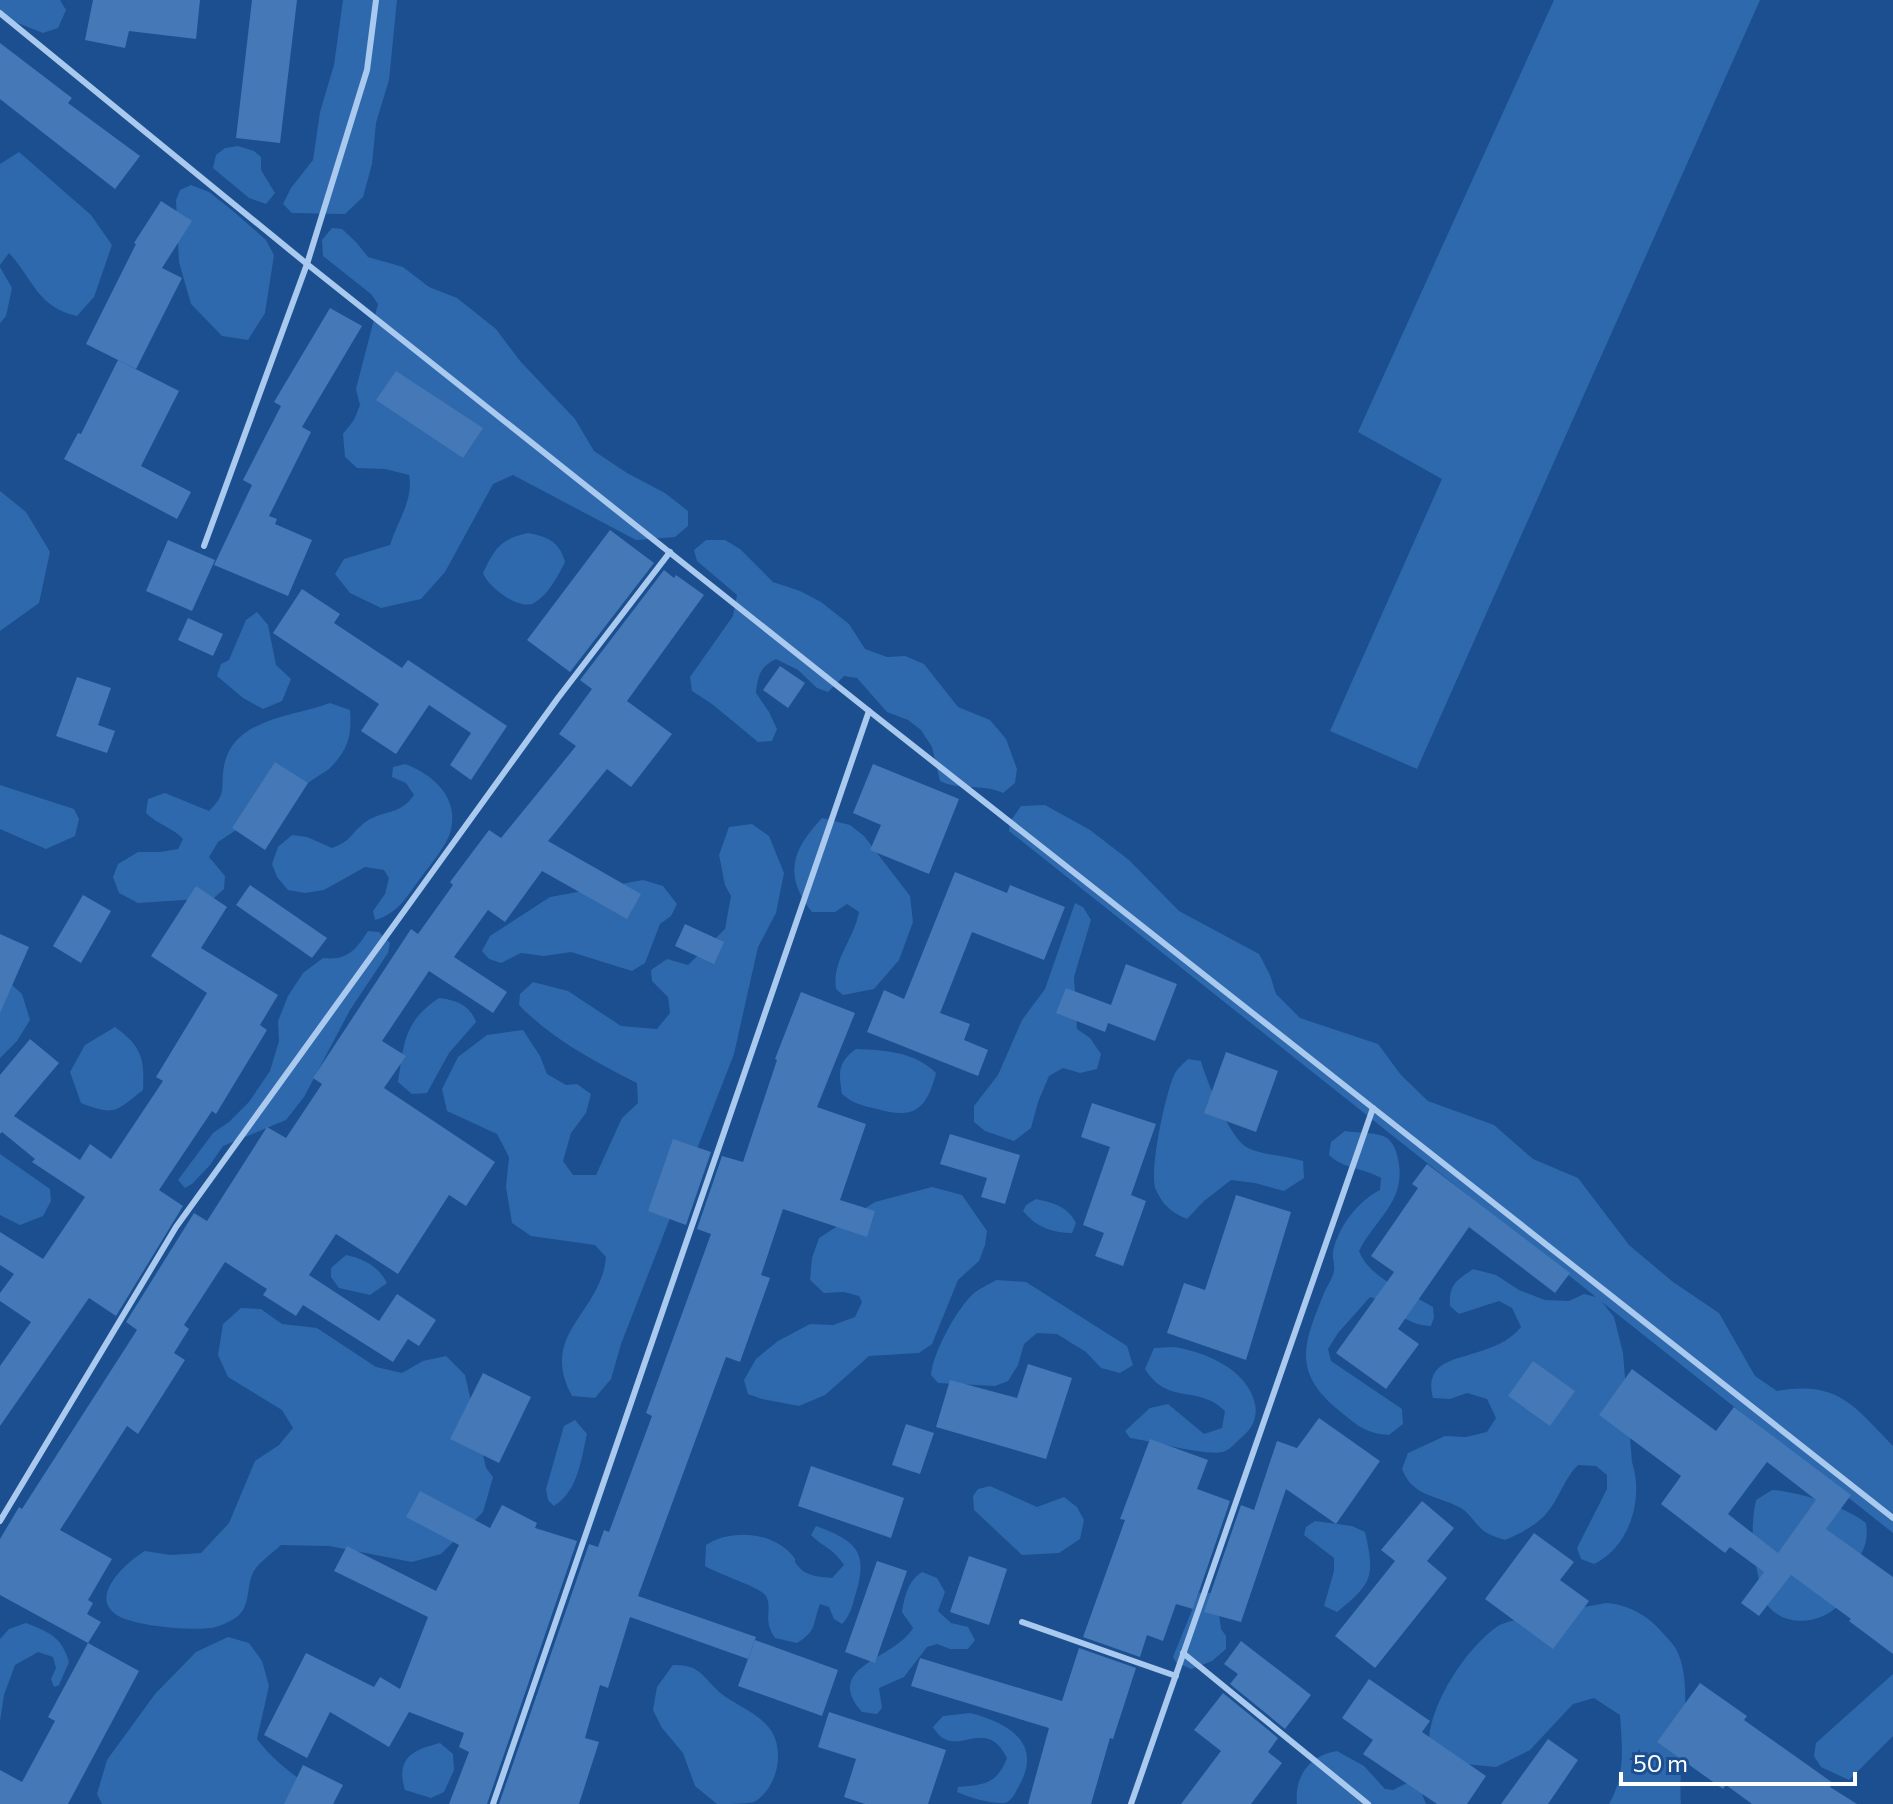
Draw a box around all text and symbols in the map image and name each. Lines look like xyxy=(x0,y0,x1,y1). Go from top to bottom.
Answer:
scale bar xyxy=(1621,1736,1855,1786)
text: 50 m xyxy=(1633,1748,1688,1777)

